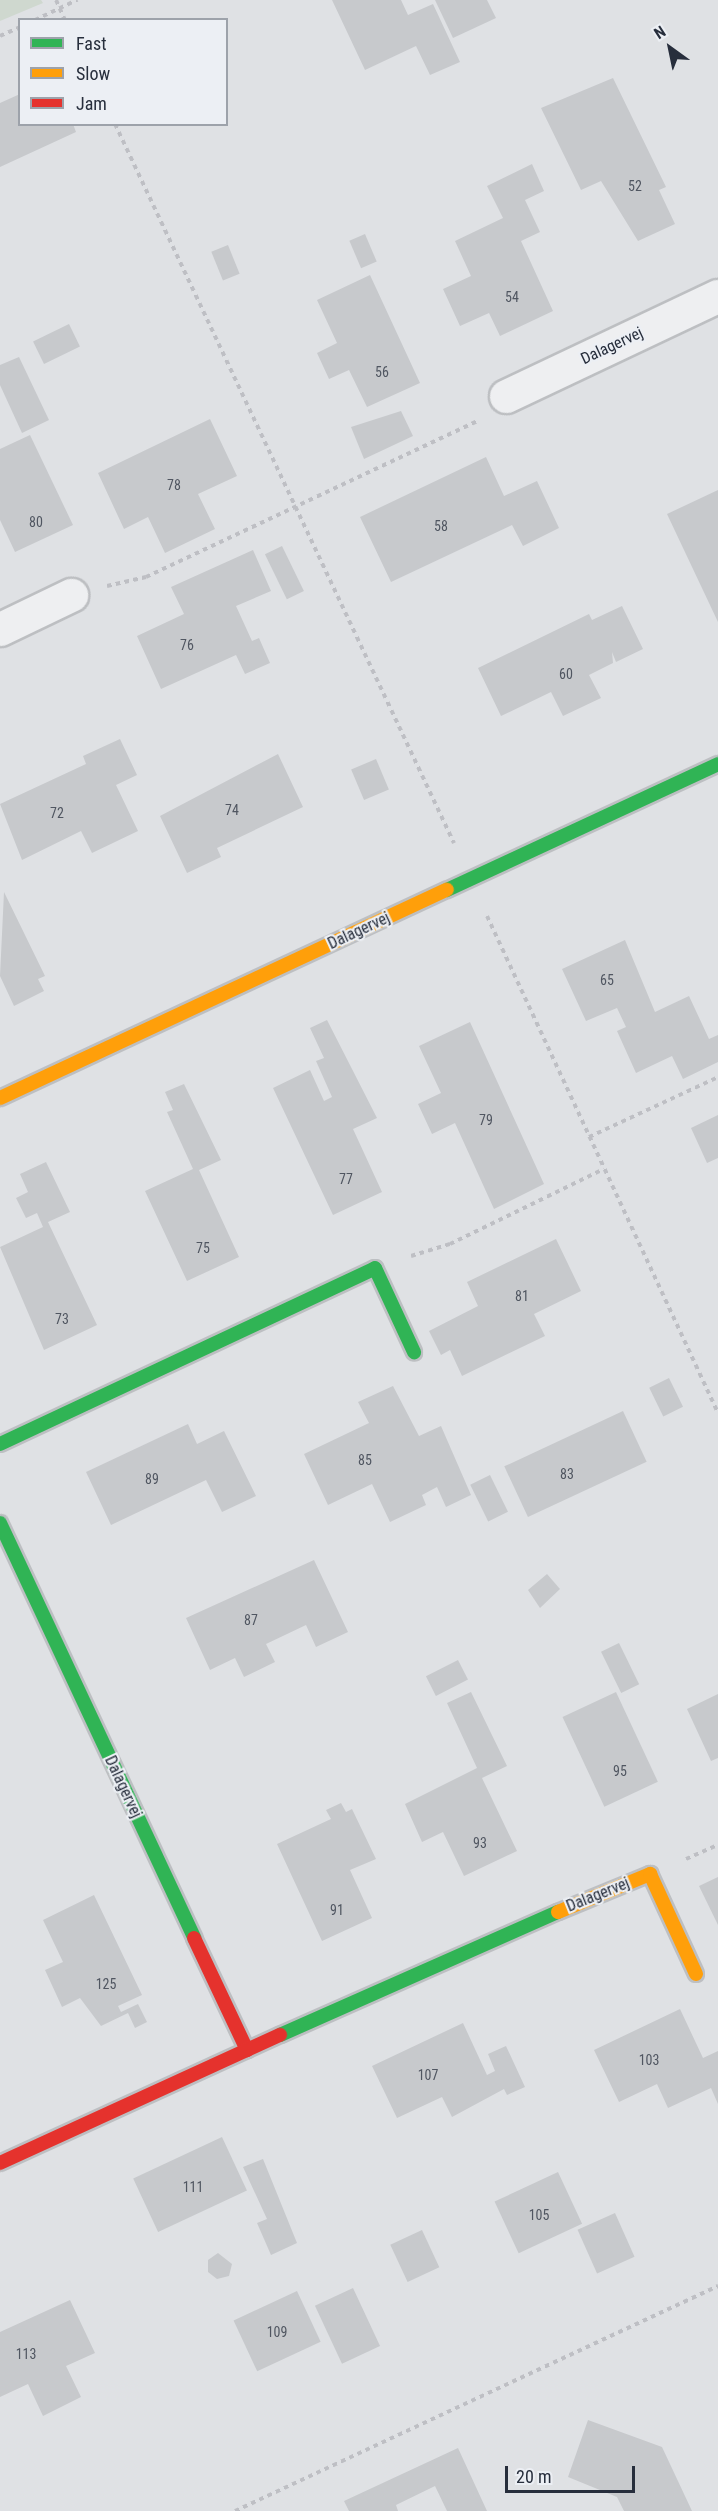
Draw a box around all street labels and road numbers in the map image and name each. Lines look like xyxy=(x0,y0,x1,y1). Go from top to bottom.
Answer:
street label: Dalagervej xyxy=(578,323,646,369)
street label: Dalagervej xyxy=(325,908,393,954)
street label: Dalagervej xyxy=(100,1753,146,1821)
street label: Dalagervej xyxy=(564,1874,632,1916)

